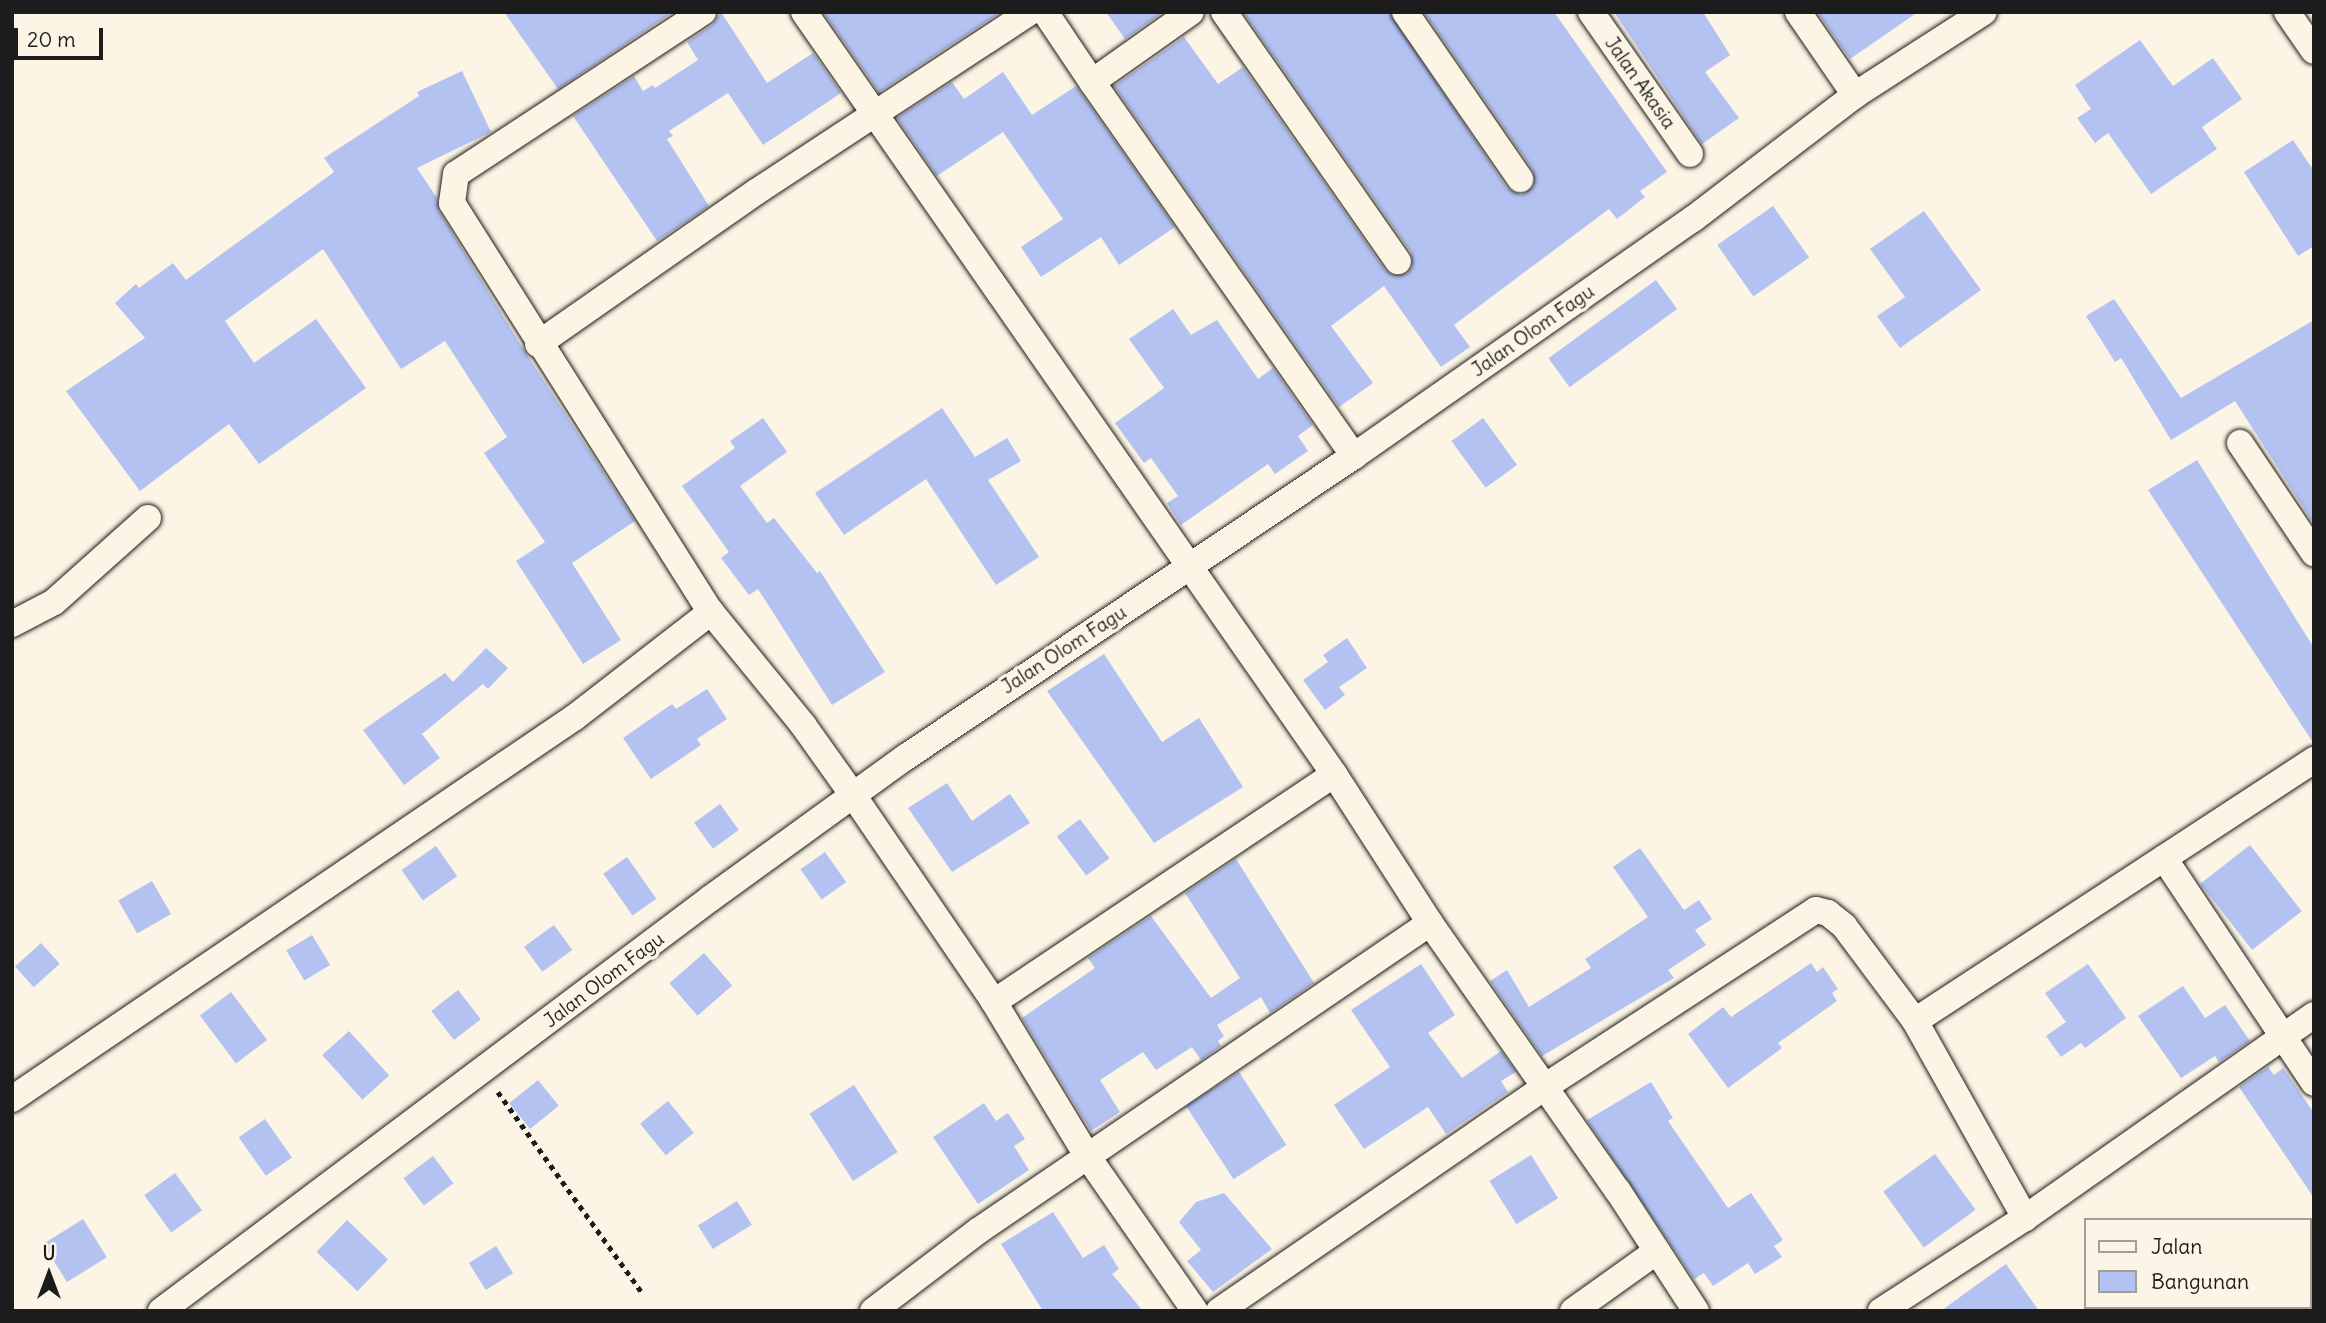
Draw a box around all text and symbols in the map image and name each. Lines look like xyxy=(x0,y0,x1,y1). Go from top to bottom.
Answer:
scale bar xyxy=(18,14,107,58)
text: 20 m xyxy=(27,26,76,53)
street label: Jalan Akasia xyxy=(1600,32,1680,134)
street label: Jalan Olom Fagu xyxy=(1467,280,1599,382)
street label: Jalan Olom Fagu xyxy=(997,601,1131,699)
street label: Jalan Olom Fagu xyxy=(540,927,668,1033)
legend xyxy=(2084,1218,2312,1309)
text: Jalan xyxy=(2151,1233,2202,1260)
north arrow xyxy=(14,1239,84,1309)
text: U xyxy=(43,1241,55,1265)
text: Bangunan xyxy=(2151,1268,2249,1295)

